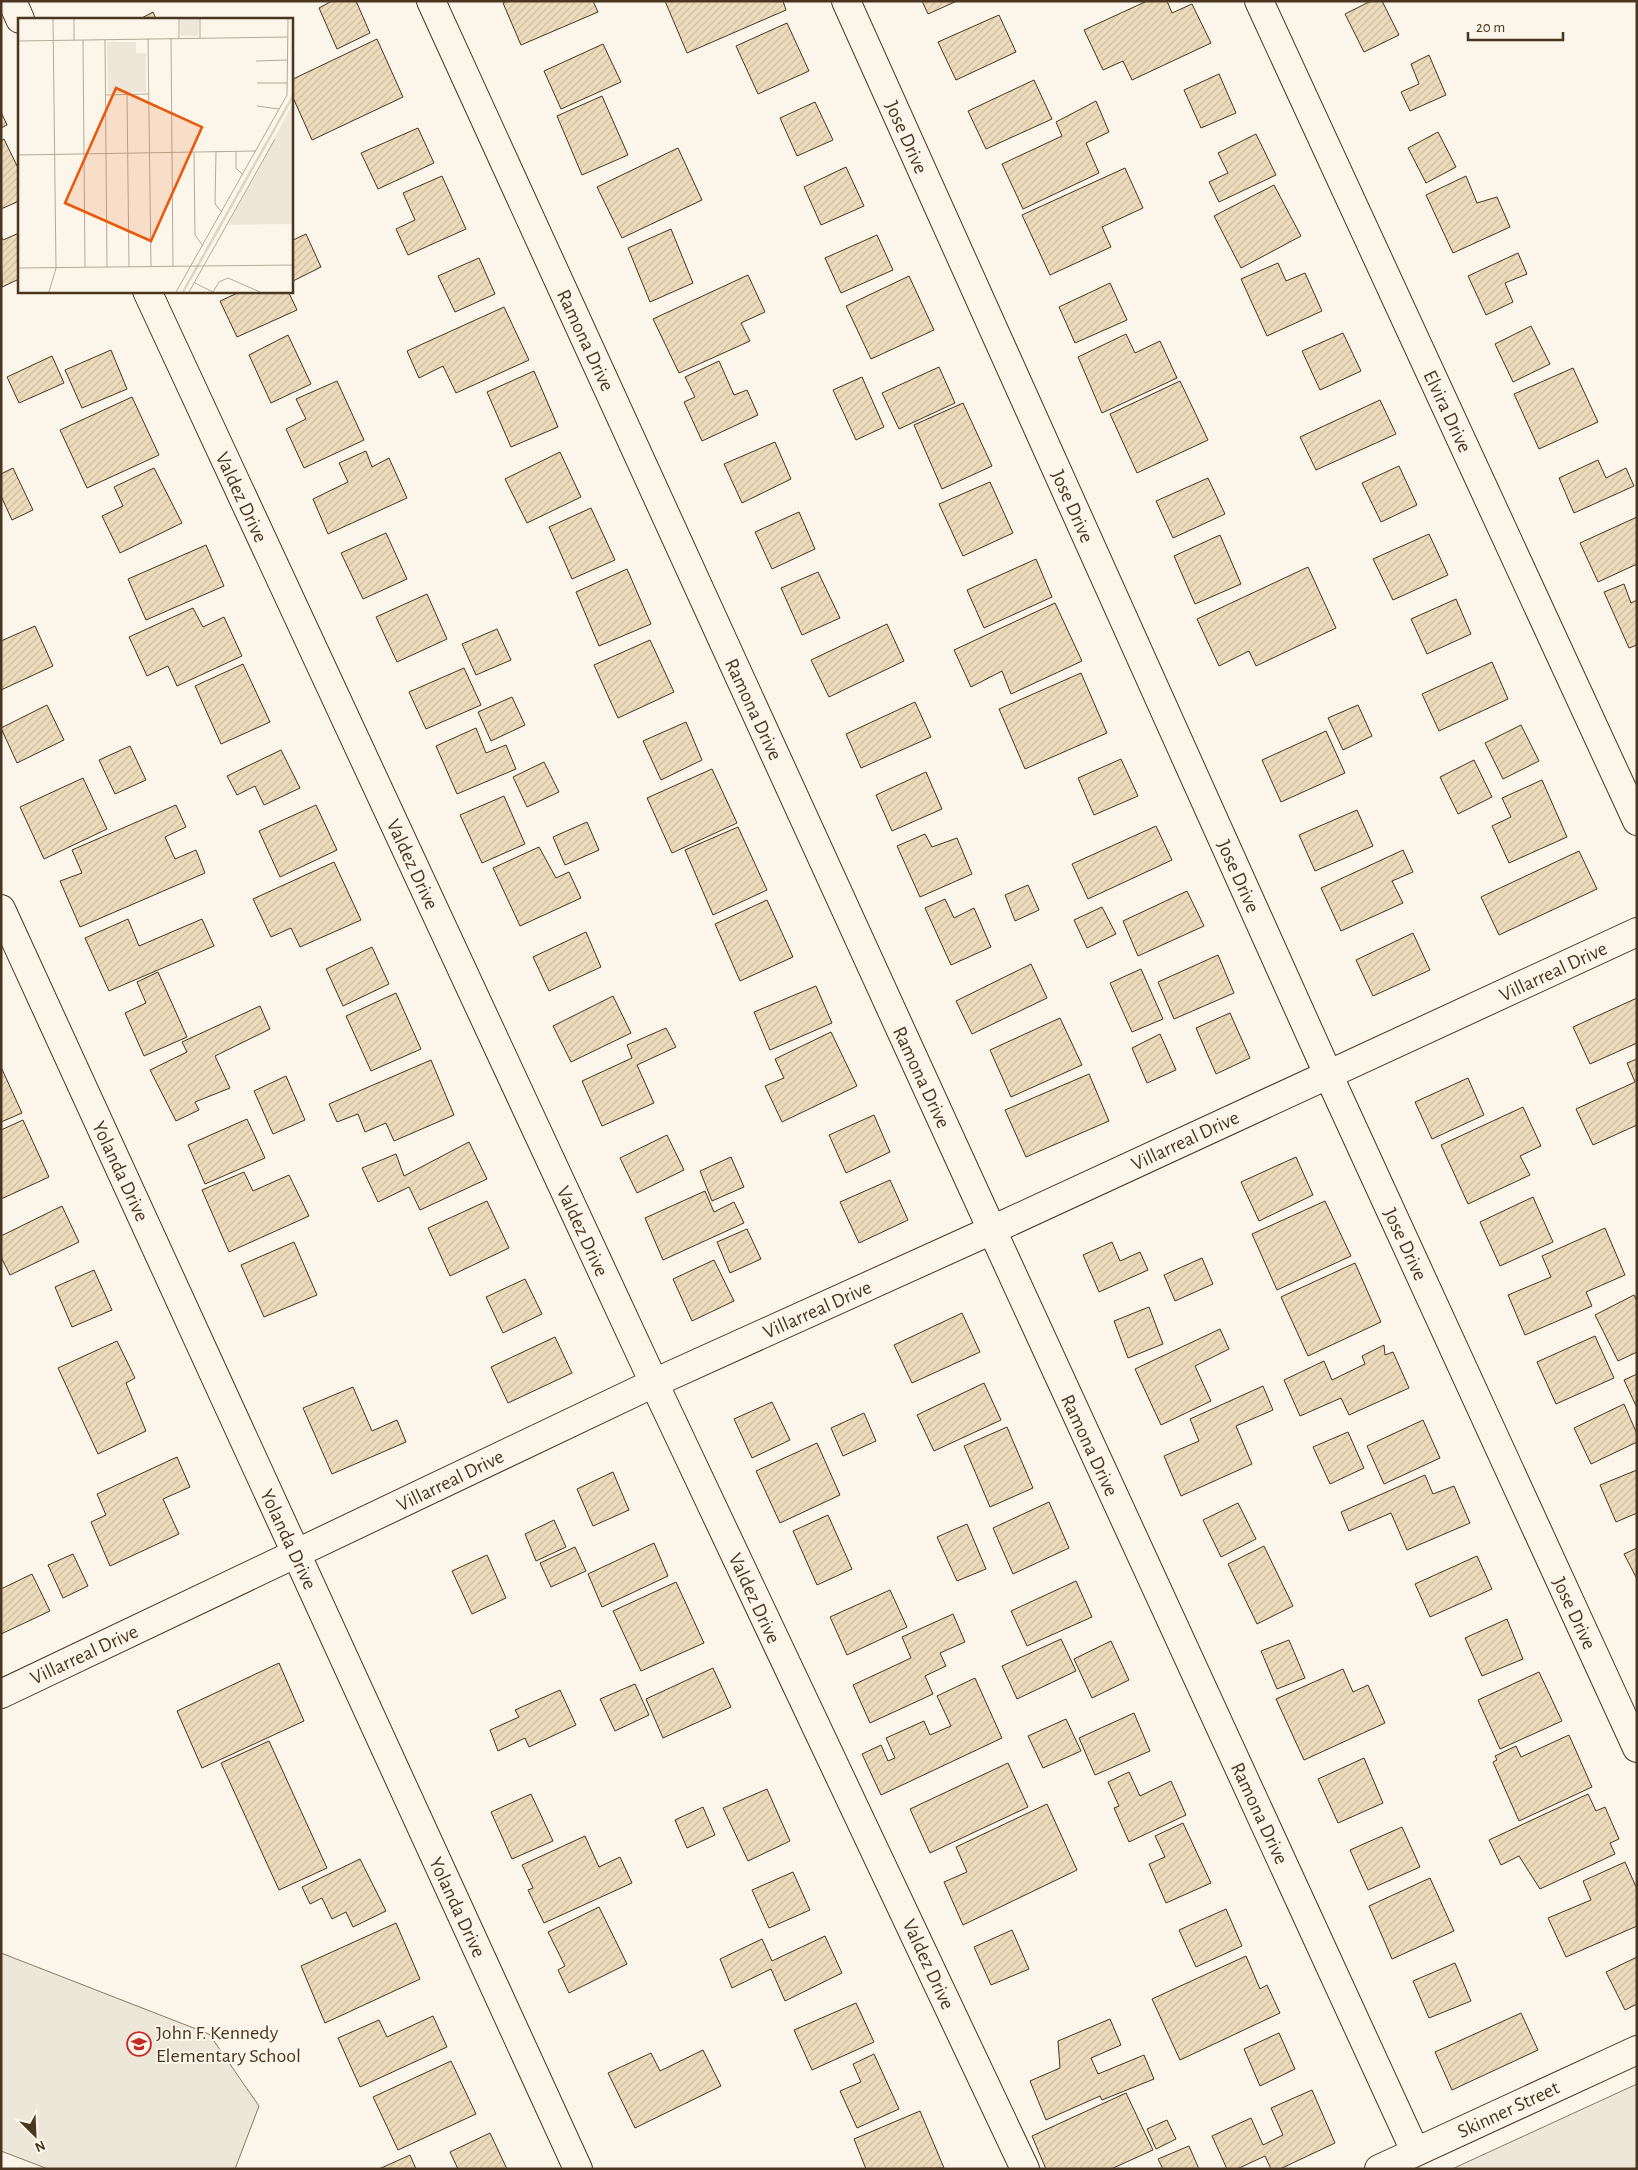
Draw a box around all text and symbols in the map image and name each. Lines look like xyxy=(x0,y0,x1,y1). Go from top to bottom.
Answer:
scale bar xyxy=(1468,10,1563,42)
inset map xyxy=(18,18,292,292)
text: 20 m xyxy=(1476,20,1505,35)
street label: Jose Drive xyxy=(881,98,931,177)
street label: Ramona Drive xyxy=(553,286,617,394)
street label: Elvira Drive xyxy=(1419,367,1475,456)
street label: Valdez Drive xyxy=(212,449,271,546)
street label: Jose Drive xyxy=(1047,467,1097,546)
street label: Ramona Drive xyxy=(721,655,785,763)
street label: Valdez Drive xyxy=(383,816,442,913)
street label: Jose Drive xyxy=(1213,837,1263,916)
street label: Villarreal Drive xyxy=(1497,938,1610,1006)
street label: Ramona Drive xyxy=(889,1023,953,1131)
street label: Villarreal Drive xyxy=(1129,1107,1242,1175)
street label: Yolanda Drive xyxy=(88,1118,152,1225)
street label: Valdez Drive xyxy=(553,1183,612,1280)
street label: Jose Drive xyxy=(1380,1205,1430,1284)
street label: Villarreal Drive xyxy=(760,1277,875,1343)
street label: Ramona Drive xyxy=(1057,1391,1121,1499)
street label: Villarreal Drive xyxy=(394,1446,507,1515)
street label: Yolanda Drive xyxy=(256,1486,320,1593)
street label: Valdez Drive xyxy=(725,1550,784,1647)
street label: Jose Drive xyxy=(1549,1574,1599,1653)
street label: Villarreal Drive xyxy=(28,1621,141,1689)
street label: Ramona Drive xyxy=(1227,1759,1291,1867)
street label: Yolanda Drive xyxy=(425,1854,489,1961)
street label: Valdez Drive xyxy=(899,1916,958,2013)
place label: John F. Kennedy Elementary School xyxy=(156,2023,301,2066)
school or university icon: John F. Kennedy Elementary School xyxy=(126,2031,152,2057)
street label: Skinner Street xyxy=(1454,2077,1563,2142)
north arrow xyxy=(10,2110,60,2160)
text: N xyxy=(33,2138,47,2154)

